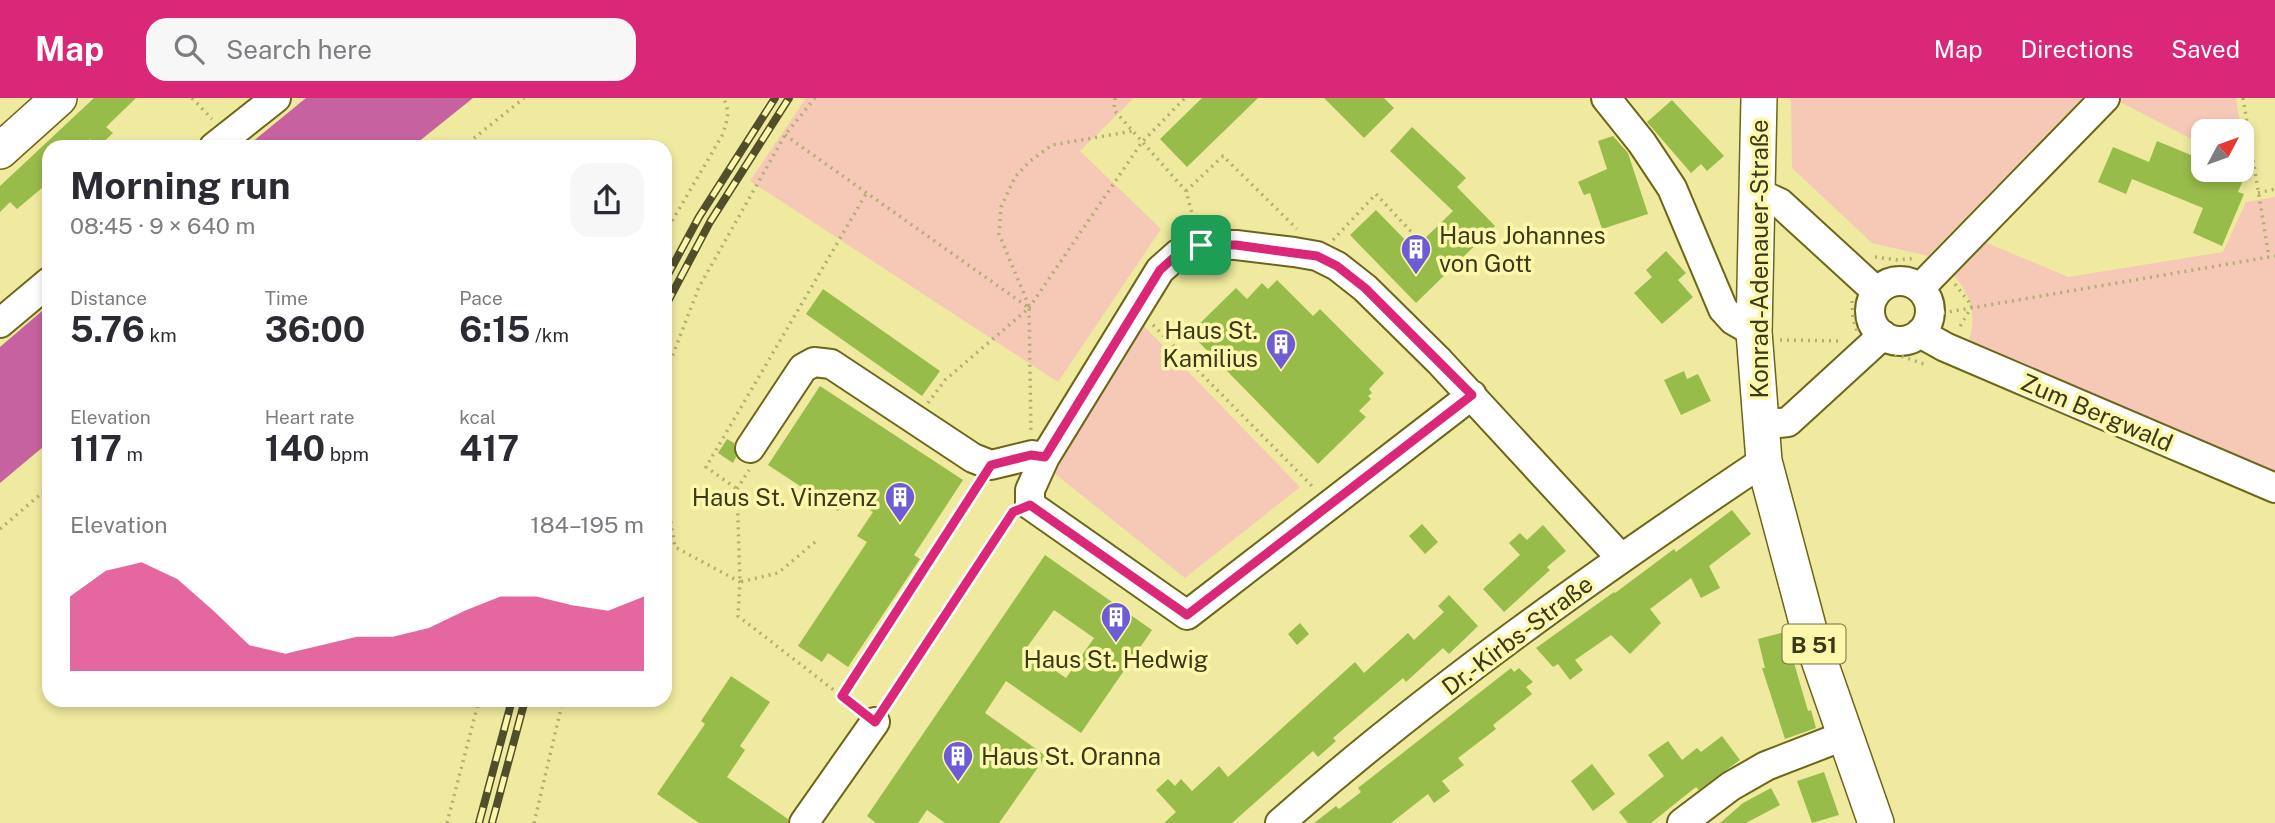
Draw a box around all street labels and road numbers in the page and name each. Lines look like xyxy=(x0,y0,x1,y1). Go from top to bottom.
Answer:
street label: Konrad-Adenauer-Straße xyxy=(1745,120,1773,399)
street label: Zum Bergwald xyxy=(2017,367,2177,457)
street label: Dr.-Kirbs-Straße xyxy=(1436,569,1598,701)
road number: B 51 xyxy=(1783,624,1846,664)

